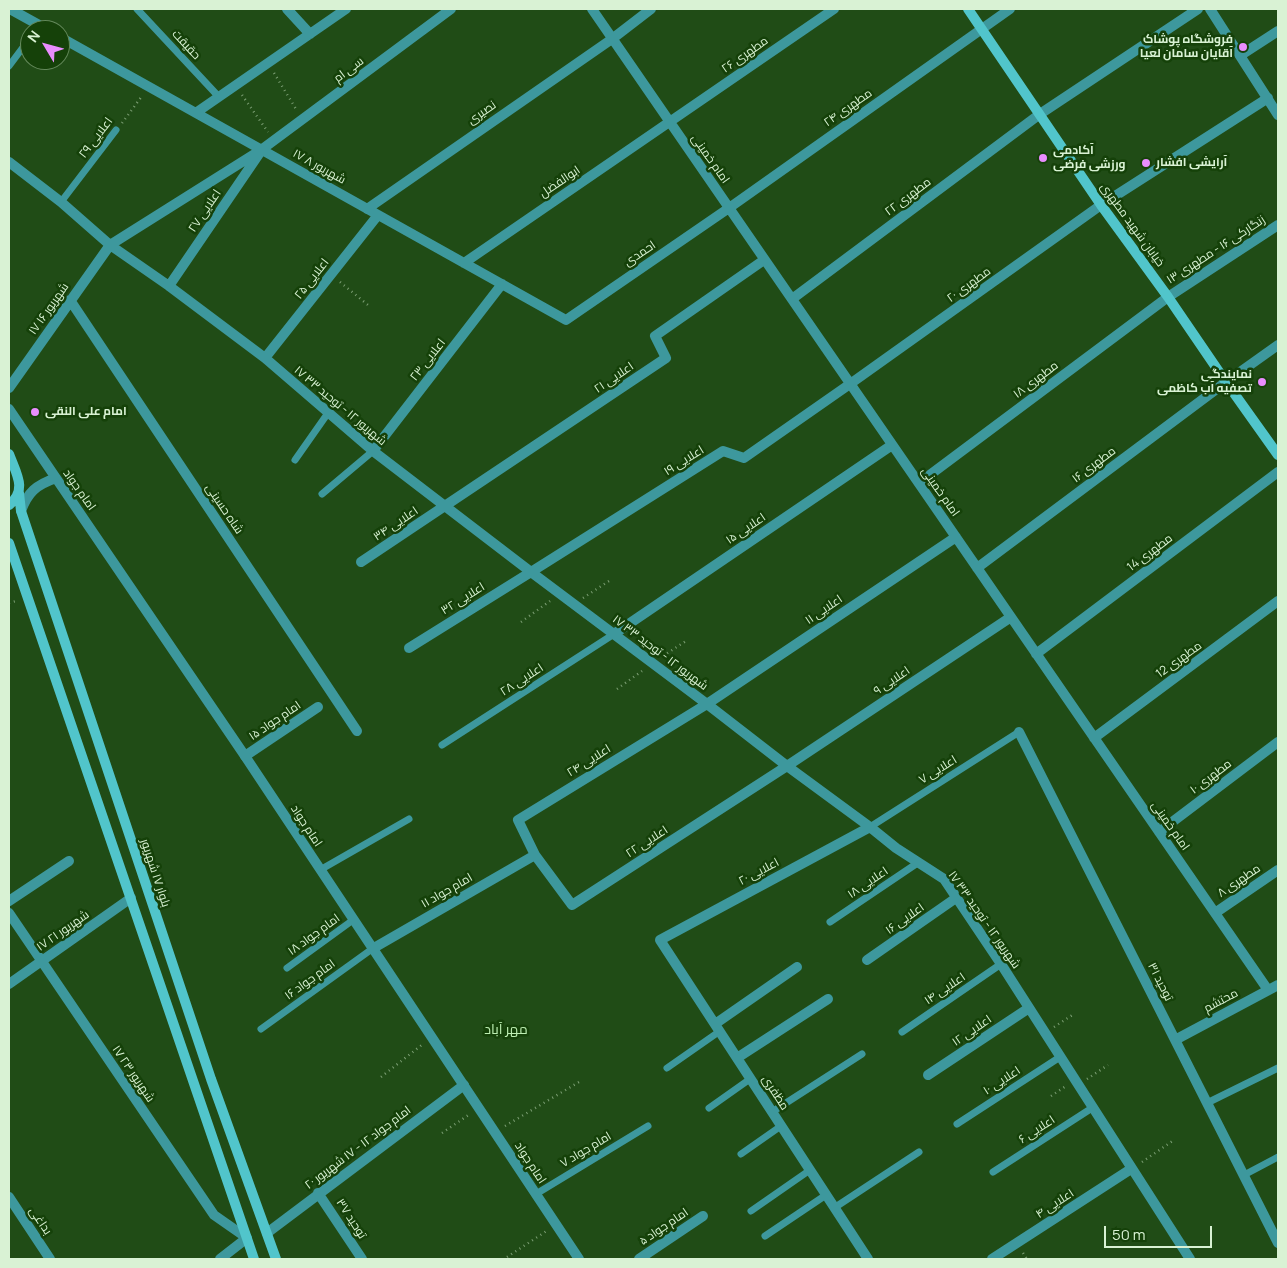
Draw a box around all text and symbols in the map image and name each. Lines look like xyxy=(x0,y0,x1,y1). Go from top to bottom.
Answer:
north arrow xyxy=(20,20,70,70)
text: N xyxy=(23,27,44,46)
street label: حقیقت xyxy=(169,27,203,63)
place label: فروشگاه پوشاک آقایان سامان لعیا xyxy=(1140,33,1233,61)
street label: مطهری ۲۶ xyxy=(719,34,771,76)
marker: فروشگاه پوشاک آقایان سامان لعیا xyxy=(1237,41,1249,53)
street label: سی ام xyxy=(331,54,367,86)
street label: مطهری ۲۴ xyxy=(821,86,875,130)
street label: نصیری xyxy=(465,98,499,128)
street label: اعلایی ۲۹ xyxy=(76,115,116,161)
street label: امام خمینی xyxy=(688,132,732,186)
place label: آکادمی ورزشی فرضی xyxy=(1053,144,1126,172)
street label: ۱۷ شهریور ۸ xyxy=(290,147,348,187)
marker: آکادمی ورزشی فرضی xyxy=(1037,152,1049,164)
place label: آرایشی افشار xyxy=(1156,156,1227,170)
marker: آرایشی افشار xyxy=(1140,157,1152,169)
street label: ابوالفضل xyxy=(537,163,583,201)
street label: مطهری ۲۲ xyxy=(882,175,934,219)
street label: خیابان شهید مطهری xyxy=(1097,180,1167,270)
street label: اعلایی ۲۷ xyxy=(185,187,225,235)
street label: زنگارکی ۱۶ - مطهری ۱۳ xyxy=(1164,213,1268,287)
street label: احمدی xyxy=(621,238,659,270)
street label: اعلایی ۲۵ xyxy=(292,256,332,302)
street label: مطهری ۲۰ xyxy=(944,264,994,306)
street label: ۱۷ شهریور ۱۶ xyxy=(26,280,72,338)
street label: اعلایی ۲۳ xyxy=(407,336,449,384)
street label: مطهری ۱۸ xyxy=(1011,358,1061,402)
street label: اعلایی ۲۱ xyxy=(591,360,637,396)
street label: ۱۷ شهریور ۱۲ - توحید ۳۳ xyxy=(291,363,389,449)
place label: نمایندگی تصفیه آب کاظمی xyxy=(1157,368,1252,396)
marker: نمایندگی تصفیه آب کاظمی xyxy=(1256,376,1268,388)
place label: امام علی النقی xyxy=(45,405,127,419)
marker: امام علی النقی xyxy=(29,406,41,418)
street label: اعلایی ۱۹ xyxy=(661,443,707,479)
street label: مطهری ۱۶ xyxy=(1069,444,1119,486)
street label: امام خمینی xyxy=(918,465,962,519)
street label: امام جواد xyxy=(60,467,98,513)
street label: شاه حسینی xyxy=(202,481,246,537)
street label: اعلایی ۳۴ xyxy=(371,504,421,544)
street label: اعلایی ۱۵ xyxy=(723,510,769,548)
street label: مطهری 14 xyxy=(1124,531,1176,575)
street label: اعلایی ۳۲ xyxy=(438,580,488,618)
street label: اعلایی ۱۱ xyxy=(803,592,845,628)
street label: ۱۷ شهریور ۱۲ - توحید ۳۳ xyxy=(609,612,711,694)
street label: مطهری 12 xyxy=(1153,639,1205,681)
street label: اعلایی ۲۸ xyxy=(498,661,546,699)
street label: اعلایی ۹ xyxy=(871,664,913,698)
street label: امام جواد ۱۵ xyxy=(246,698,304,744)
street label: اعلایی ۲۴ xyxy=(564,742,614,780)
street label: اعلایی ۷ xyxy=(916,753,960,787)
street label: مطهری ۱۰ xyxy=(1187,757,1235,797)
street label: امام خمینی xyxy=(1148,799,1192,853)
street label: امام جواد xyxy=(287,802,325,850)
street label: اعلایی ۲۲ xyxy=(623,823,671,861)
street label: بلوار ۱۷ شهریور xyxy=(137,837,173,909)
street label: اعلایی ۲۰ xyxy=(736,855,782,889)
street label: مطهری ۸ xyxy=(1215,861,1263,901)
street label: اعلایی ۱۸ xyxy=(845,864,891,902)
street label: ۱۷ شهریور ۱۲ - توحید ۳۳ xyxy=(945,868,1023,972)
street label: امام جواد ۱۱ xyxy=(419,871,475,911)
street label: اعلایی ۱۶ xyxy=(883,900,927,938)
street label: ۱۷ شهریور ۲۱ xyxy=(34,908,92,954)
street label: امام جواد ۱۸ xyxy=(285,911,343,959)
street label: امام جواد ۱۶ xyxy=(282,957,338,1003)
street label: توحید ۳۱ xyxy=(1144,960,1176,1004)
street label: اعلایی ۱۴ xyxy=(922,970,968,1008)
street label: محتشم xyxy=(1201,986,1241,1016)
street label: اعلایی ۱۲ xyxy=(949,1013,995,1049)
district label: مهر آباد xyxy=(484,1022,528,1038)
street label: ۱۷ شهریور ۲۳ xyxy=(109,1043,157,1105)
street label: اعلایی ۱۰ xyxy=(981,1064,1023,1098)
street label: مظفری xyxy=(758,1073,792,1113)
street label: امام جواد ۱۲ - ۱۷ شهریور ۲۰ xyxy=(302,1103,414,1193)
street label: اعلایی ۶ xyxy=(1016,1113,1058,1147)
street label: امام جواد ۷ xyxy=(558,1129,614,1171)
street label: امام جواد xyxy=(511,1139,549,1187)
street label: اعلایی ۴ xyxy=(1033,1186,1077,1222)
street label: توحید ۳۷ xyxy=(333,1196,369,1242)
street label: بداغی xyxy=(25,1204,55,1238)
street label: امام جواد ۵ xyxy=(637,1205,691,1249)
scale bar xyxy=(1107,1216,1214,1248)
text: 50 m xyxy=(1112,1224,1146,1245)

